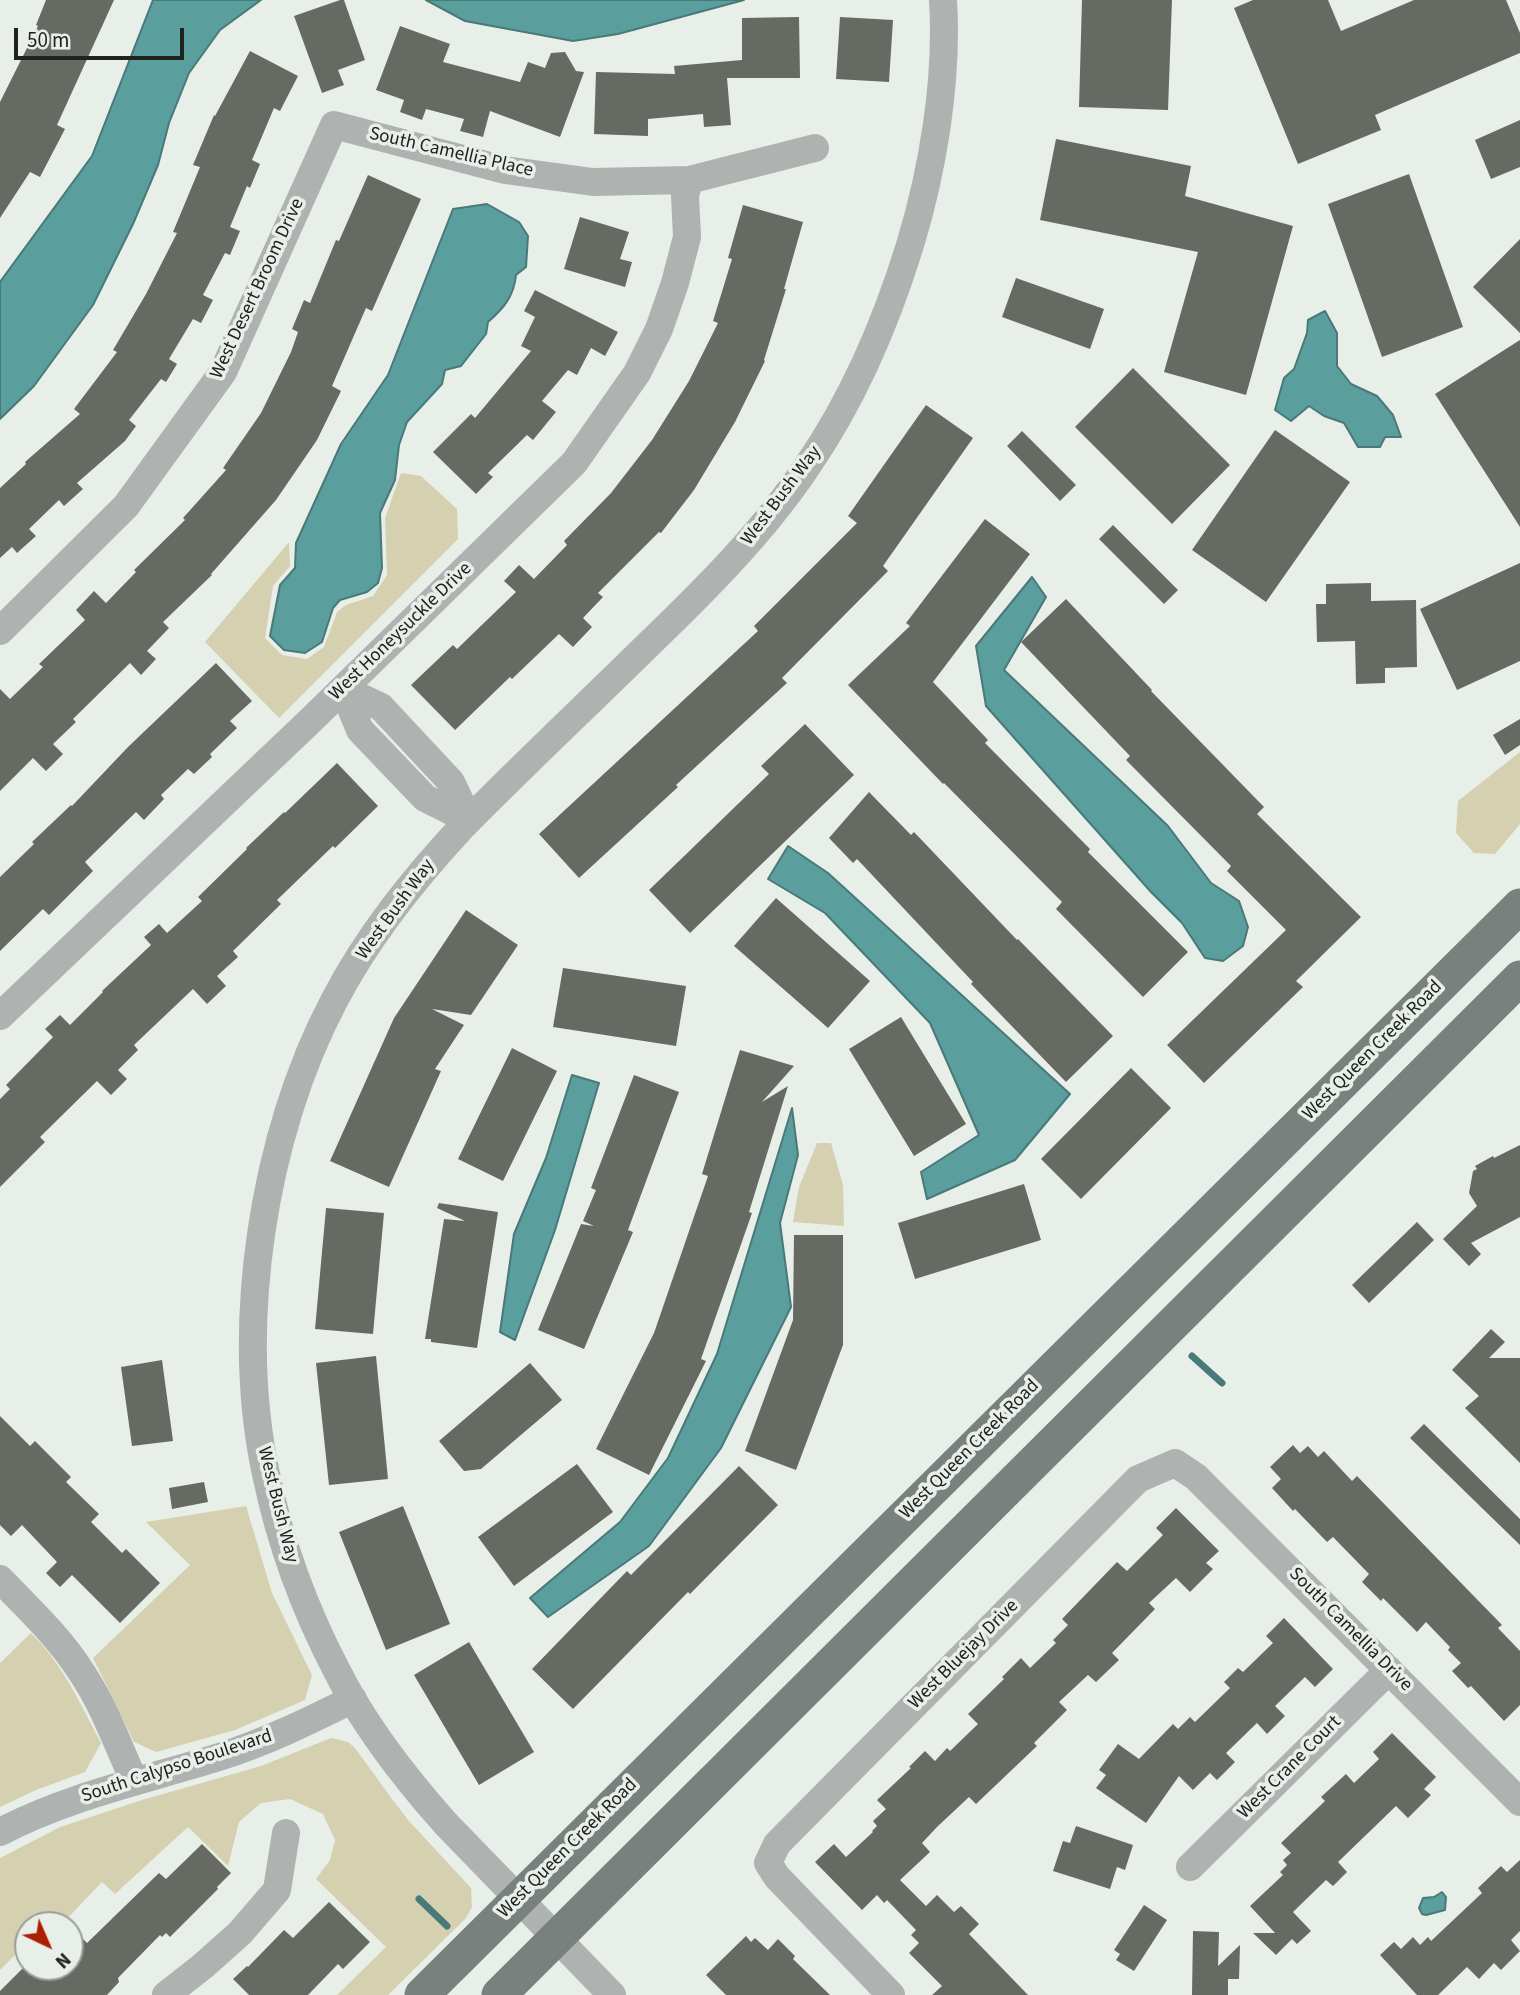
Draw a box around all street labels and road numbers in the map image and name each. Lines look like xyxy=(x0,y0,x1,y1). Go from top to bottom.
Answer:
street label: South Camellia Place xyxy=(367,123,535,183)
street label: West Desert Broom Drive xyxy=(206,195,310,383)
street label: West Bush Way xyxy=(737,442,827,550)
street label: West Honeysuckle Drive xyxy=(325,558,477,706)
street label: West Bush Way xyxy=(352,855,440,965)
street label: West Queen Creek Road xyxy=(1298,976,1448,1126)
street label: West Queen Creek Road xyxy=(895,1375,1045,1525)
street label: West Bush Way xyxy=(252,1445,302,1565)
street label: South Camellia Drive xyxy=(1283,1563,1417,1697)
street label: West Bluejay Drive xyxy=(904,1595,1024,1715)
street label: West Crane Court xyxy=(1234,1712,1346,1824)
street label: South Calypso Boulevard xyxy=(79,1725,275,1809)
street label: West Queen Creek Road xyxy=(493,1774,643,1924)

